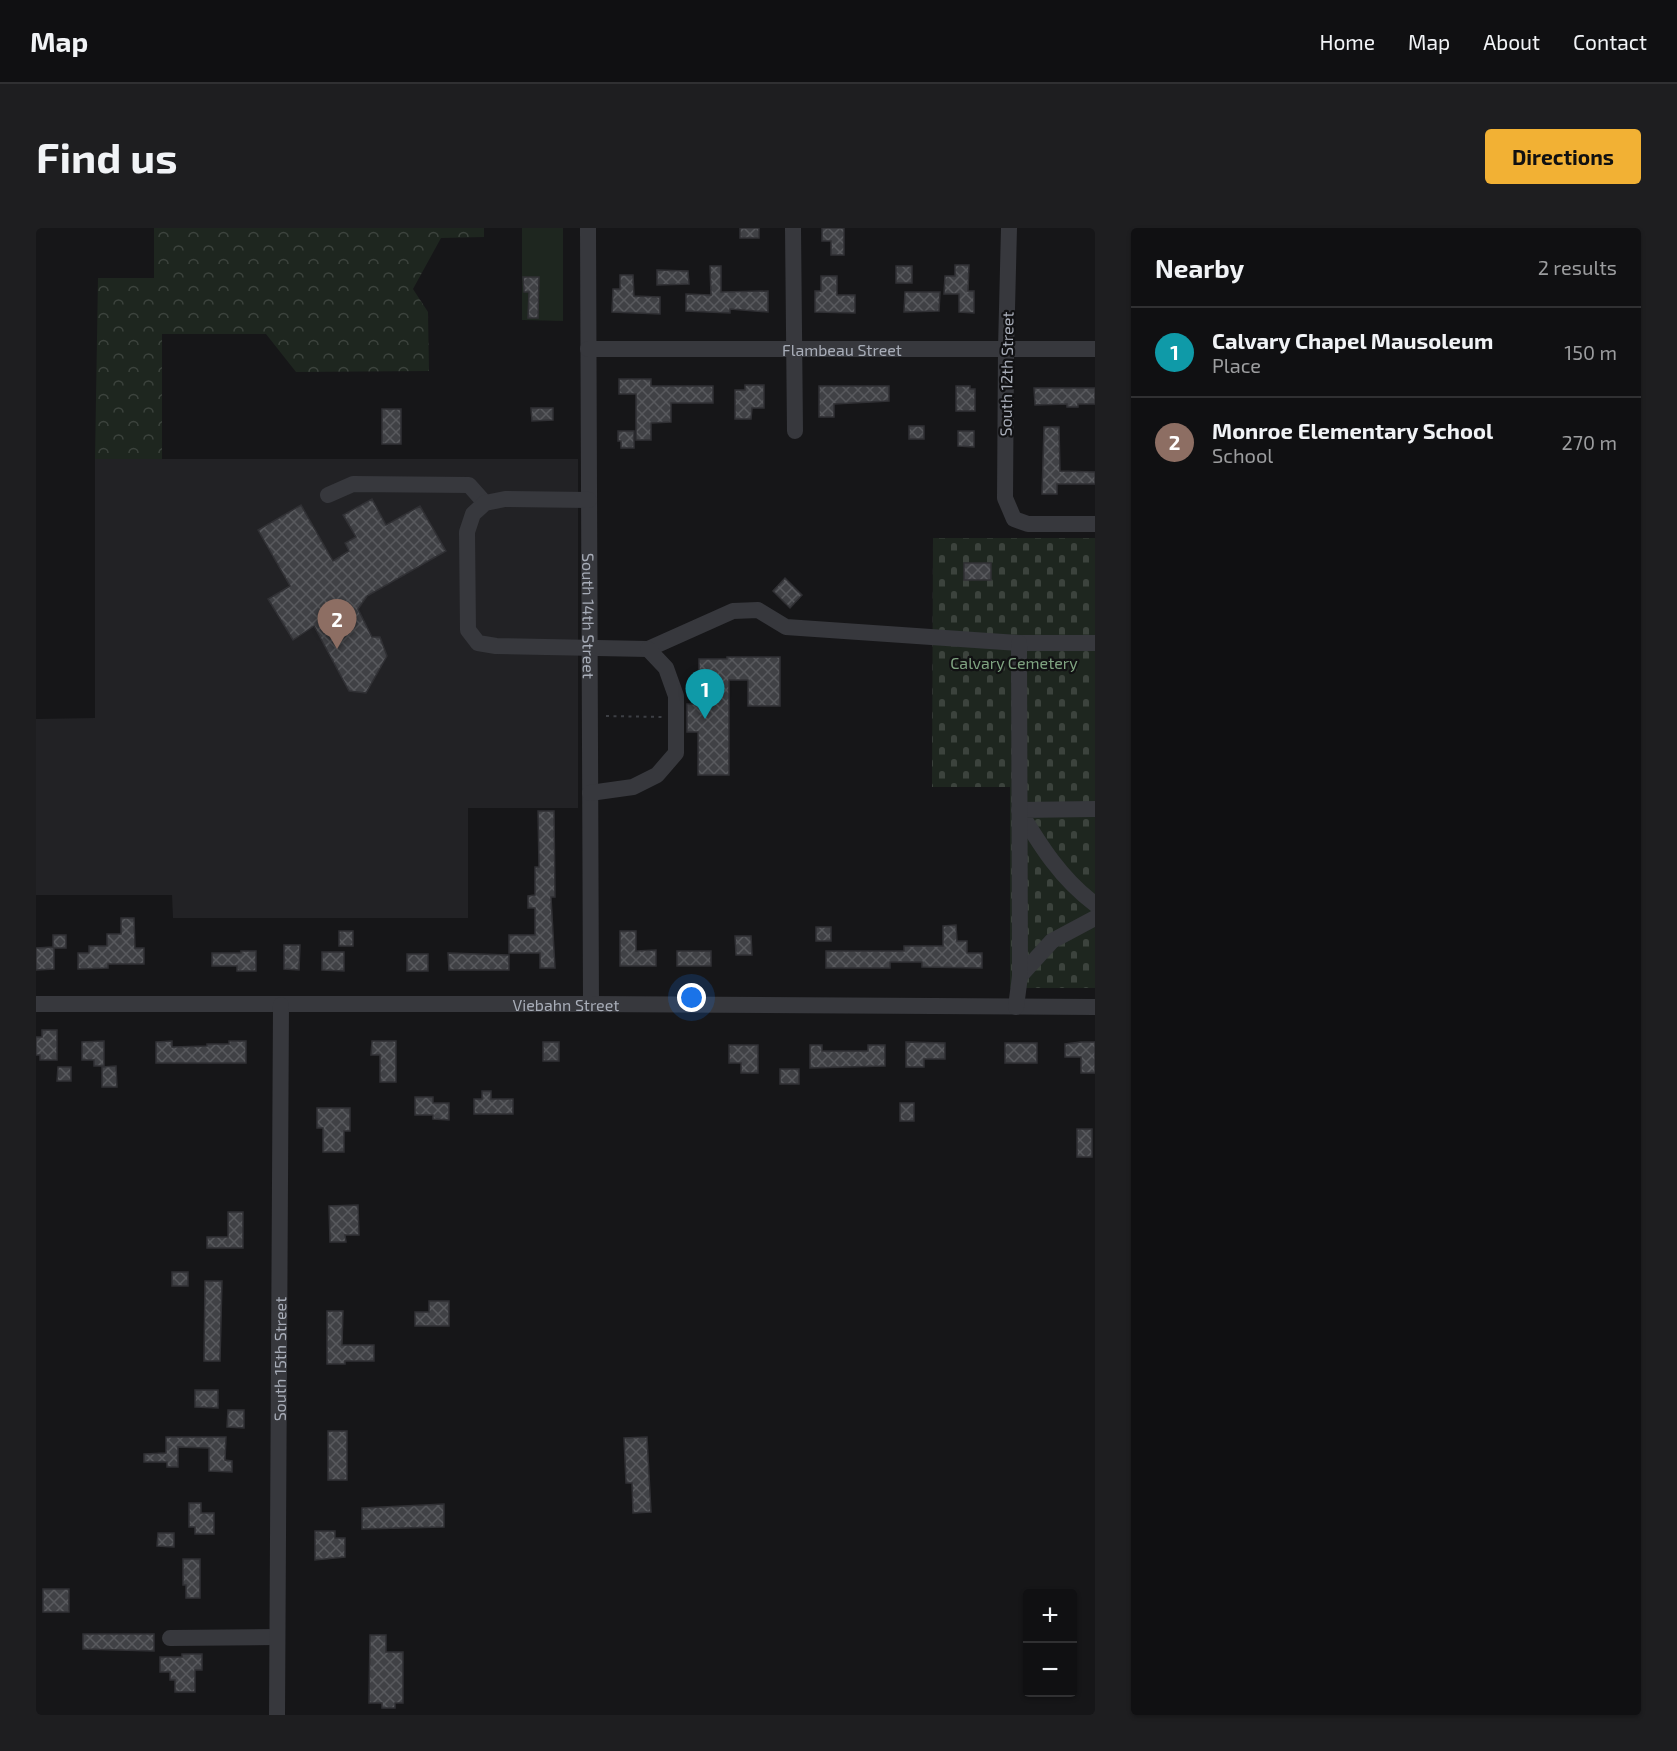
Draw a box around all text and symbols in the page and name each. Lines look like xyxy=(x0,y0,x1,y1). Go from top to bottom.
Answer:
text: Map xyxy=(30,24,88,58)
text: Home xyxy=(1319,29,1375,54)
text: Map xyxy=(1408,29,1450,54)
text: About xyxy=(1483,29,1540,54)
text: Contact xyxy=(1573,29,1647,54)
button: Directions xyxy=(1485,129,1641,184)
text: Find us xyxy=(36,131,178,181)
text: Nearby xyxy=(1155,252,1244,283)
text: 2 results xyxy=(1538,255,1617,279)
street label: South 12th Street xyxy=(995,311,1017,437)
text: Calvary Chapel Mausoleum xyxy=(1212,327,1493,353)
street label: Flambeau Street xyxy=(782,340,902,359)
text: 1 xyxy=(1170,340,1179,364)
text: 150 m xyxy=(1564,340,1617,364)
text: Place xyxy=(1212,353,1261,377)
text: Monroe Elementary School xyxy=(1212,417,1493,443)
text: 2 xyxy=(1169,430,1180,454)
text: 270 m xyxy=(1561,430,1617,454)
text: School xyxy=(1212,443,1273,467)
street label: South 14th Street xyxy=(580,553,599,679)
pin: 2 xyxy=(318,600,356,649)
park label: Calvary Cemetery xyxy=(950,653,1078,672)
pin: 1 xyxy=(686,670,724,719)
your location xyxy=(677,983,706,1012)
street label: Viebahn Street xyxy=(513,994,620,1014)
street label: South 15th Street xyxy=(269,1297,289,1421)
map controls xyxy=(1023,1589,1077,1697)
button: + xyxy=(1023,1589,1077,1643)
button: − xyxy=(1023,1643,1077,1697)

